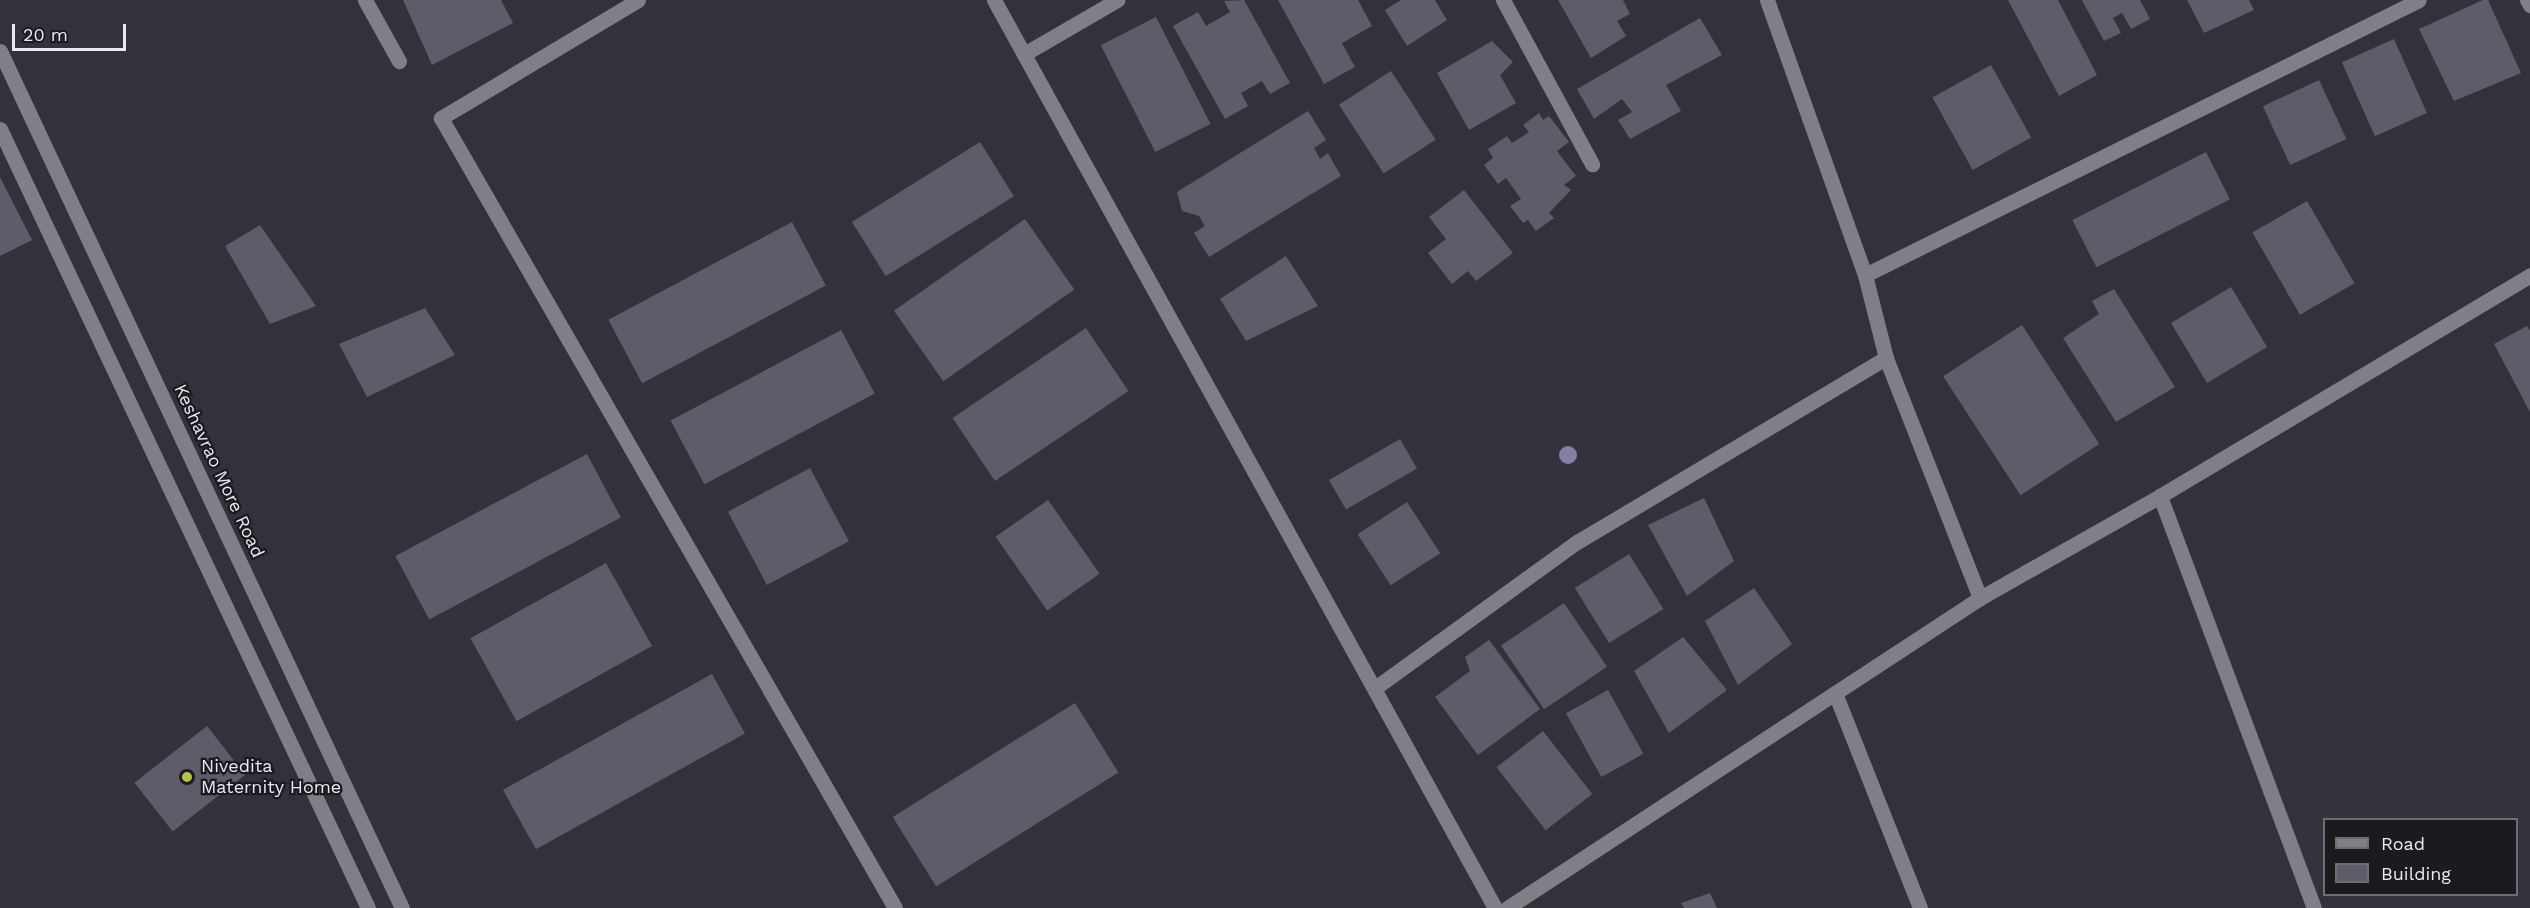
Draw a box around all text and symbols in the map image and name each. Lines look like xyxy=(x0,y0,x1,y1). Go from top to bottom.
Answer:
scale bar xyxy=(15,12,129,50)
text: 20 m xyxy=(23,24,68,45)
street label: Keshavrao More Road xyxy=(169,381,269,561)
place label: Nivedita Maternity Home xyxy=(201,756,342,798)
marker: Nivedita Maternity Home xyxy=(178,768,196,786)
legend xyxy=(2323,818,2518,896)
text: Road xyxy=(2381,833,2425,854)
text: Building xyxy=(2381,863,2451,884)

